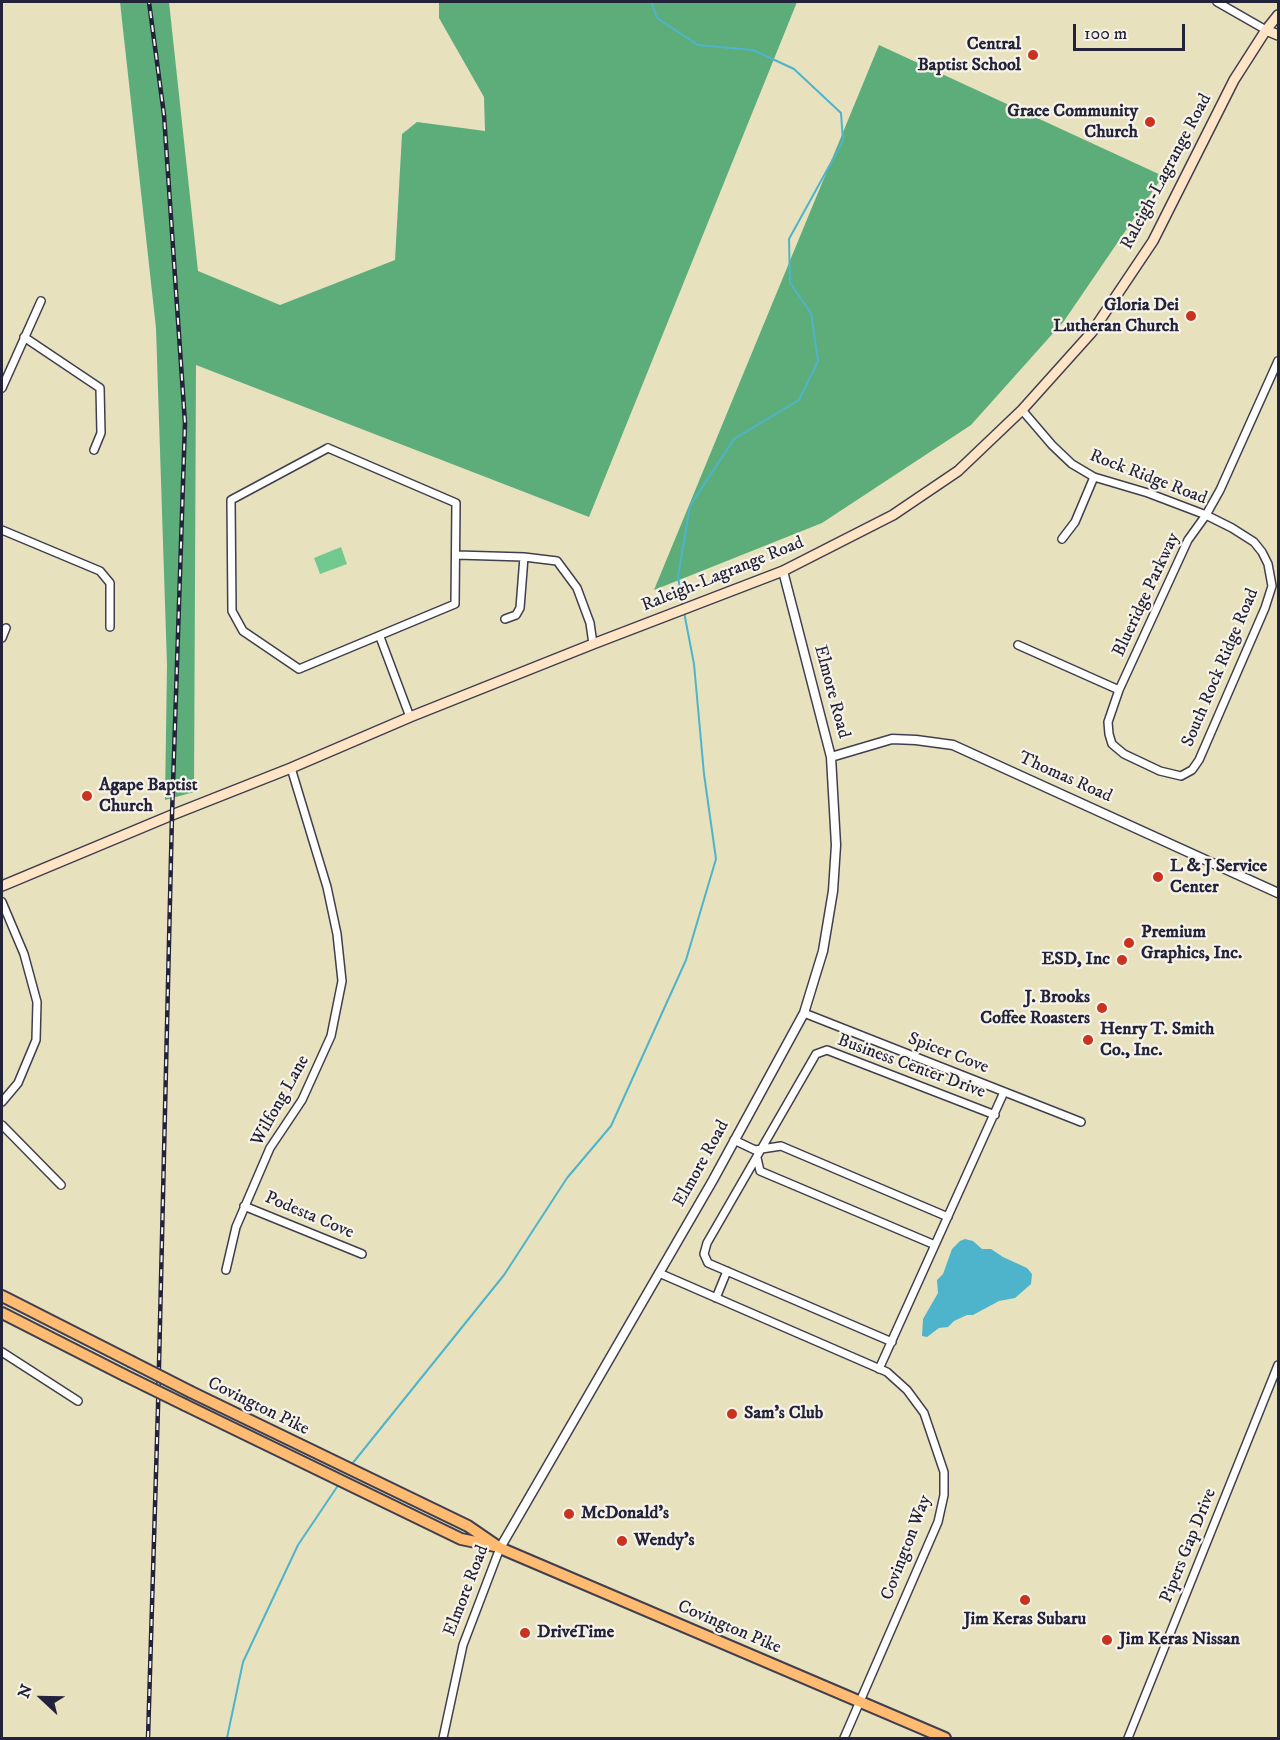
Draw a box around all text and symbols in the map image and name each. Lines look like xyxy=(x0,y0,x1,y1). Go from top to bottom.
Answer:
scale bar xyxy=(1076,12,1188,50)
text: 100 m xyxy=(1084,23,1127,45)
place label: Central Baptist School xyxy=(917,34,1021,76)
marker: Central Baptist School xyxy=(1026,48,1040,62)
street label: Raleigh-Lagrange Road xyxy=(1117,91,1217,253)
place label: Grace Community Church xyxy=(1007,101,1138,144)
marker: Grace Community Church xyxy=(1143,115,1157,129)
place label: Gloria Dei Lutheran Church xyxy=(1053,295,1179,338)
marker: Gloria Dei Lutheran Church xyxy=(1184,309,1198,323)
street label: Rock Ridge Road xyxy=(1086,446,1210,510)
street label: Blueridge Parkway xyxy=(1109,530,1185,660)
street label: Raleigh-Lagrange Road xyxy=(639,533,807,617)
street label: South Rock Ridge Road xyxy=(1178,586,1264,750)
street label: Elmore Road xyxy=(808,643,854,741)
street label: Thomas Road xyxy=(1015,748,1115,808)
place label: Agape Baptist Church xyxy=(99,775,197,818)
marker: Agape Baptist Church xyxy=(80,789,94,803)
place label: L & J Service Center xyxy=(1170,856,1267,898)
marker: L & J Service Center xyxy=(1151,870,1165,884)
place label: Premium Graphics, Inc. xyxy=(1141,922,1242,964)
marker: Premium Graphics, Inc. xyxy=(1122,936,1136,950)
place label: ESD, Inc xyxy=(1042,949,1110,971)
marker: ESD, Inc xyxy=(1115,953,1129,967)
place label: J. Brooks Coffee Roasters xyxy=(980,987,1090,1030)
marker: J. Brooks Coffee Roasters xyxy=(1095,1001,1109,1015)
place label: Henry T. Smith Co., Inc. xyxy=(1100,1019,1214,1062)
street label: Spicer Cove xyxy=(904,1029,992,1079)
street label: Business Center Drive xyxy=(834,1030,988,1104)
marker: Henry T. Smith Co., Inc. xyxy=(1081,1033,1095,1047)
street label: Wilfong Lane xyxy=(247,1052,315,1150)
street label: Elmore Road xyxy=(669,1117,735,1211)
street label: Podesta Cove xyxy=(261,1188,357,1244)
street label: Covington Pike xyxy=(204,1373,312,1441)
place label: Sam's Club xyxy=(744,1403,823,1425)
marker: Sam's Club xyxy=(725,1407,739,1421)
street label: Pipers Gap Drive xyxy=(1156,1486,1222,1606)
street label: Covington Way xyxy=(877,1492,937,1604)
place label: McDonald's xyxy=(581,1503,669,1525)
marker: McDonald's xyxy=(562,1507,576,1521)
place label: Wendy's xyxy=(634,1530,694,1552)
marker: Wendy's xyxy=(615,1534,629,1548)
street label: Elmore Road xyxy=(440,1543,494,1639)
marker: Jim Keras Subaru xyxy=(1018,1593,1032,1607)
street label: Covington Pike xyxy=(674,1596,784,1660)
place label: Jim Keras Subaru xyxy=(964,1609,1086,1631)
place label: DriveTime xyxy=(537,1622,614,1644)
marker: DriveTime xyxy=(518,1626,532,1640)
place label: Jim Keras Nissan xyxy=(1119,1629,1240,1651)
marker: Jim Keras Nissan xyxy=(1100,1633,1114,1647)
north arrow xyxy=(12,1668,72,1728)
text: N xyxy=(14,1681,37,1701)

